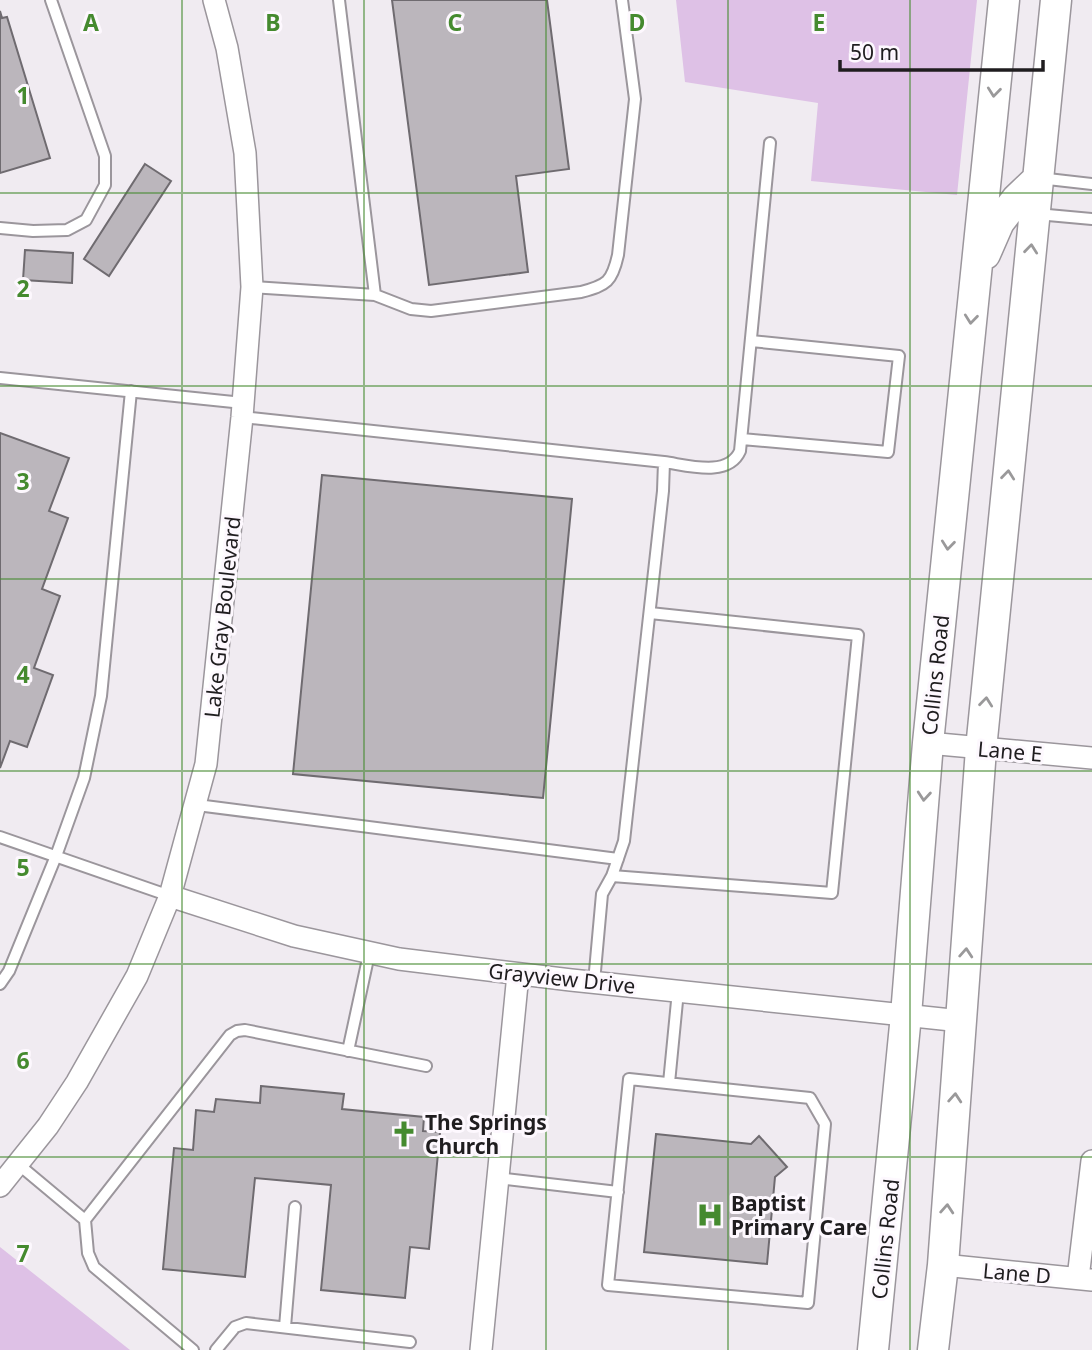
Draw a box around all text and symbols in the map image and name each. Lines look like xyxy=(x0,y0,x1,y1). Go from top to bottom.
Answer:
text: A xyxy=(83,6,99,38)
text: B xyxy=(265,6,281,38)
text: C xyxy=(448,6,463,38)
text: D xyxy=(629,6,645,38)
text: E xyxy=(813,6,825,38)
scale bar xyxy=(840,28,1043,72)
text: 50 m xyxy=(850,38,899,66)
text: 1 xyxy=(16,79,30,111)
one-way arrow xyxy=(987,86,1002,98)
one-way arrow xyxy=(1023,243,1038,254)
text: 2 xyxy=(16,272,30,304)
one-way arrow xyxy=(964,313,979,324)
text: 3 xyxy=(16,465,30,497)
one-way arrow xyxy=(1001,469,1016,481)
street label: Lake Gray Boulevard xyxy=(197,515,247,719)
one-way arrow xyxy=(941,539,956,551)
street label: Collins Road xyxy=(915,613,955,737)
text: 4 xyxy=(16,658,30,690)
one-way arrow xyxy=(978,696,993,707)
street label: Lane E xyxy=(977,734,1043,768)
one-way arrow xyxy=(917,791,932,802)
text: 5 xyxy=(16,851,30,883)
one-way arrow xyxy=(958,947,973,958)
street label: Grayview Drive xyxy=(487,956,637,1000)
text: 6 xyxy=(16,1044,30,1076)
one-way arrow xyxy=(947,1093,962,1104)
place label: The Springs Church xyxy=(425,1108,547,1160)
church icon: The Springs Church xyxy=(389,1119,419,1149)
street label: Collins Road xyxy=(865,1177,905,1301)
place label: Baptist Primary Care xyxy=(731,1189,867,1241)
hospital icon: Baptist Primary Care xyxy=(695,1200,725,1230)
one-way arrow xyxy=(939,1203,954,1214)
text: 7 xyxy=(16,1237,30,1269)
street label: Lane D xyxy=(982,1256,1052,1290)

